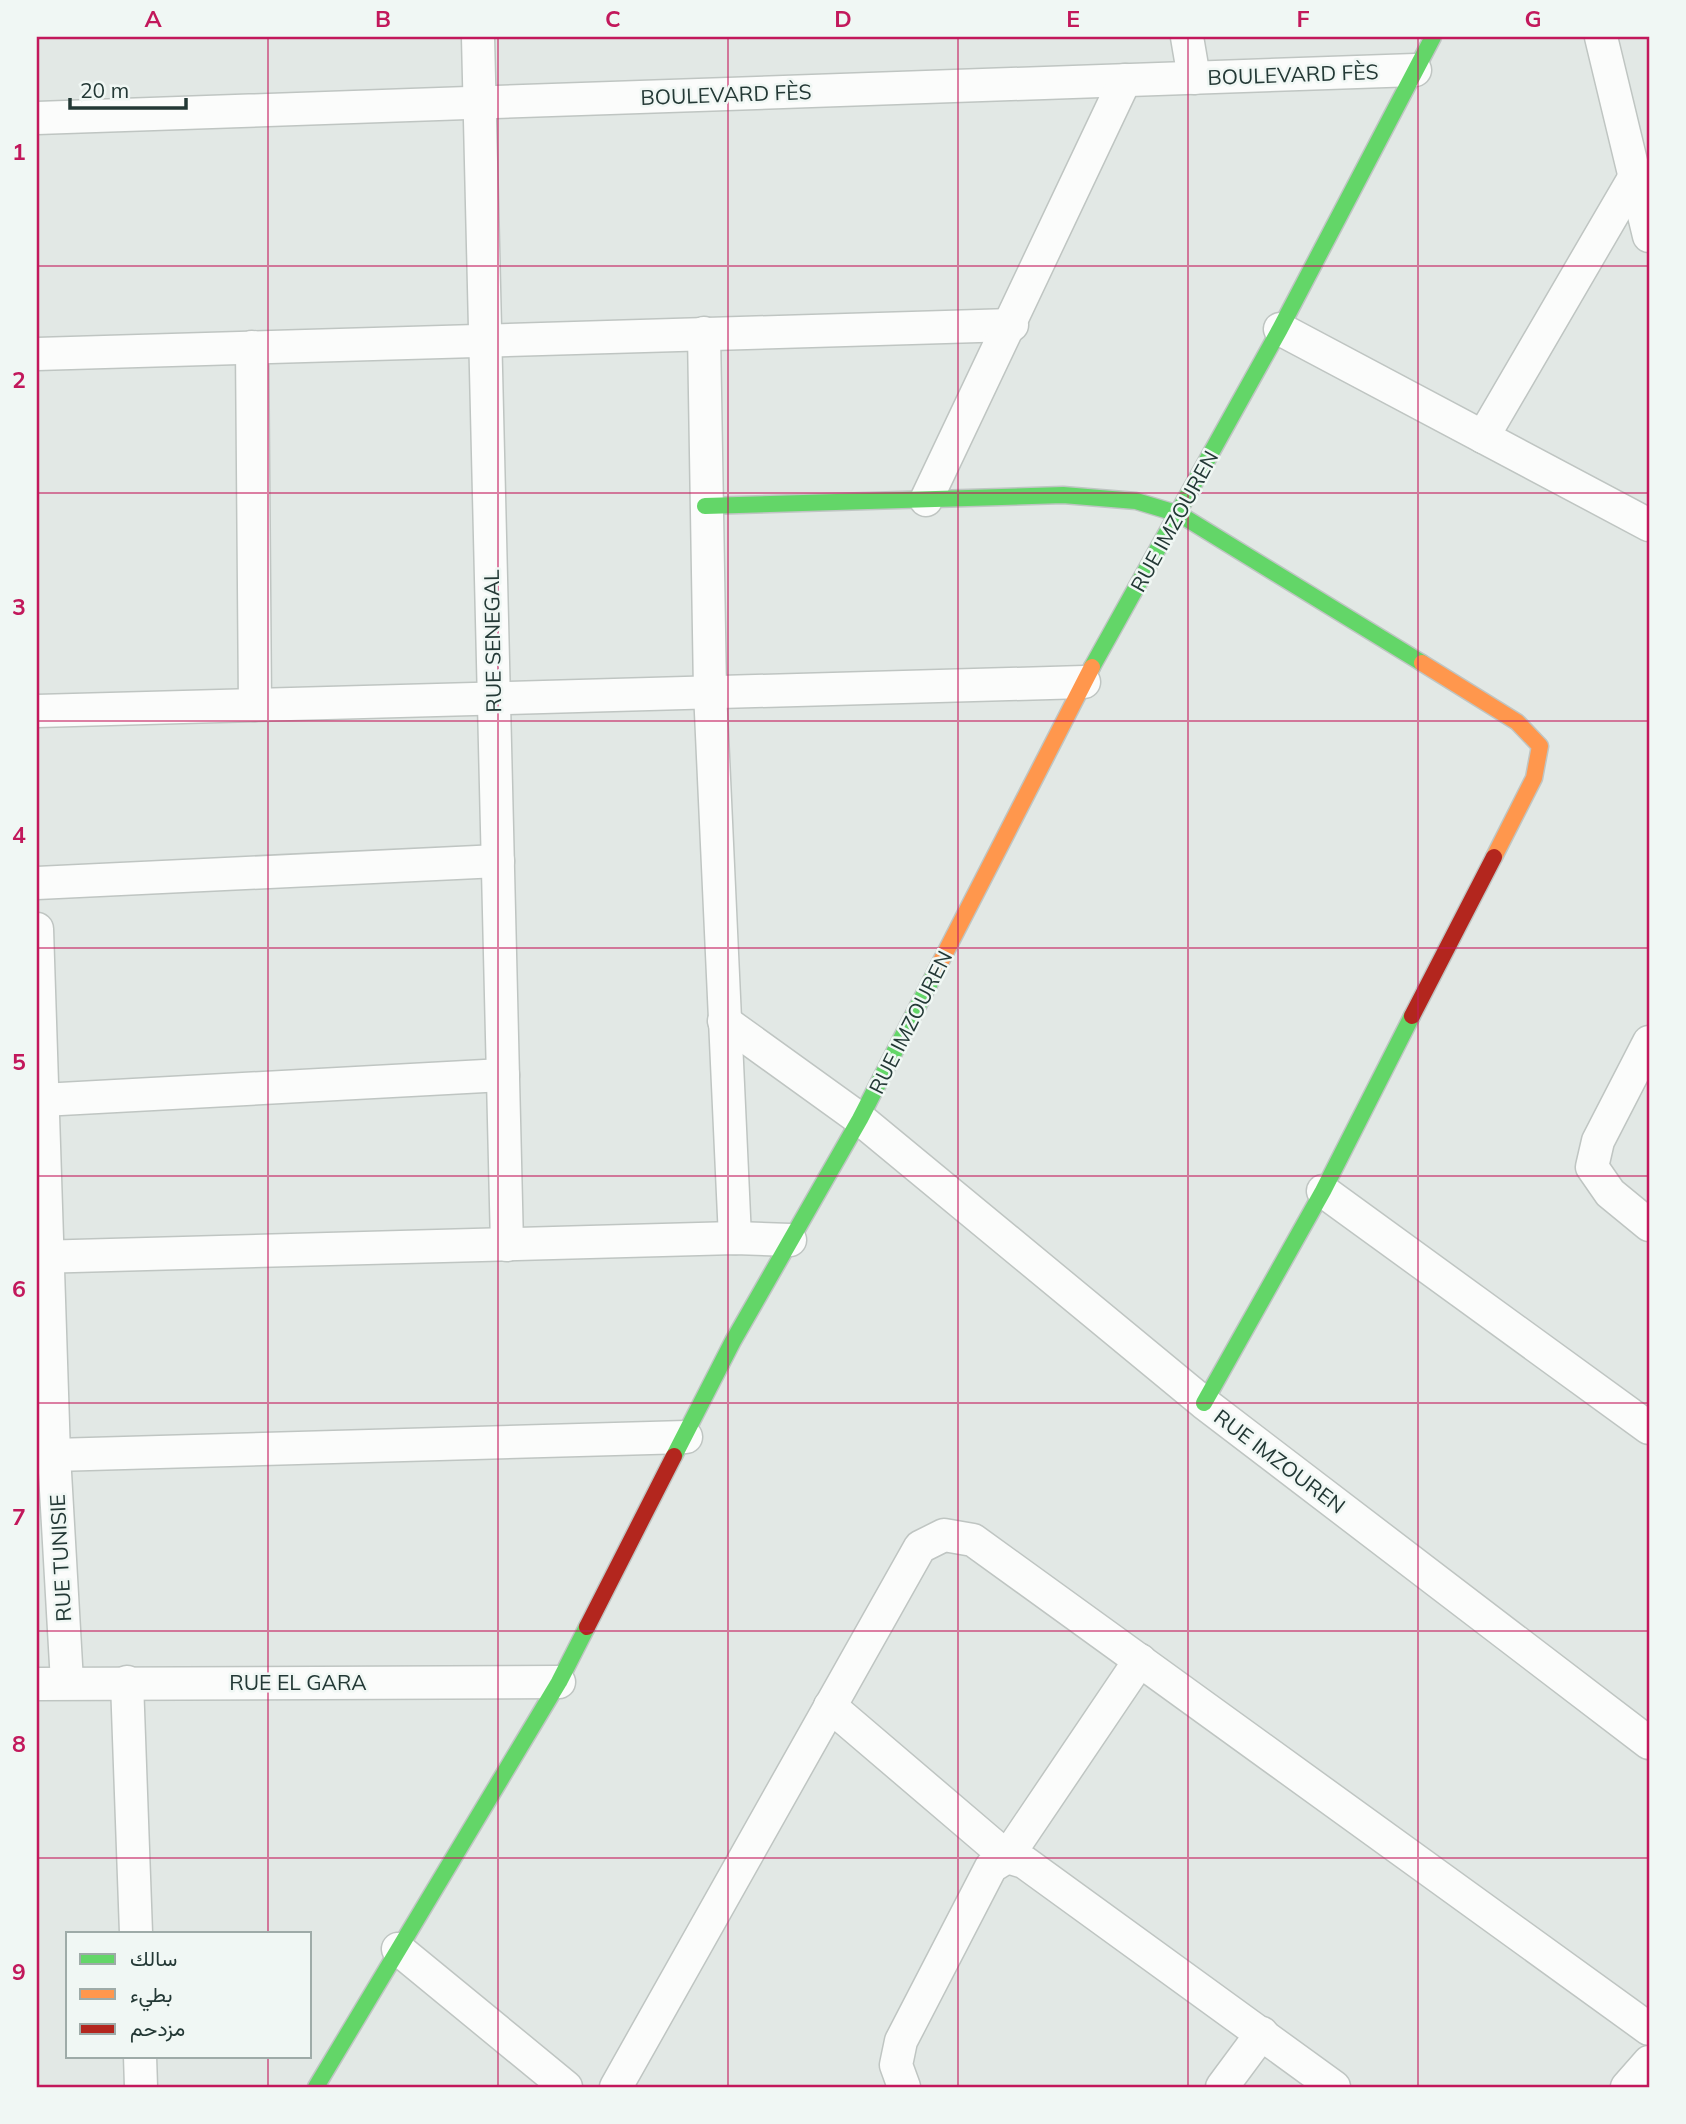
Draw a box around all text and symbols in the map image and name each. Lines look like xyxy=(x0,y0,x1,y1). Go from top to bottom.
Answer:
text: A xyxy=(144,4,162,33)
text: B xyxy=(375,4,391,33)
text: C xyxy=(605,4,621,33)
text: D xyxy=(834,4,852,33)
text: E xyxy=(1066,4,1080,33)
text: F xyxy=(1296,4,1310,33)
text: G xyxy=(1524,4,1542,33)
street label: BOULEVARD FÈS xyxy=(1207,58,1379,90)
scale bar xyxy=(70,66,186,110)
text: 20 m xyxy=(80,77,129,103)
street label: BOULEVARD FÈS xyxy=(640,78,812,110)
text: 1 xyxy=(12,137,26,166)
text: 2 xyxy=(12,365,26,394)
street label: RUE IMZOUREN xyxy=(1124,446,1224,596)
street label: RUE SENEGAL xyxy=(478,569,506,713)
text: 3 xyxy=(12,592,26,621)
text: 4 xyxy=(12,820,26,849)
street label: RUE IMZOUREN xyxy=(863,946,957,1098)
text: 5 xyxy=(12,1047,26,1076)
text: 6 xyxy=(12,1274,26,1303)
street label: RUE IMZOUREN xyxy=(1209,1403,1351,1519)
street label: RUE TUNISIE xyxy=(44,1494,76,1622)
text: 7 xyxy=(12,1502,26,1531)
street label: RUE EL GARA xyxy=(229,1669,367,1695)
text: 8 xyxy=(12,1729,26,1758)
legend xyxy=(66,1932,312,2058)
text: سالك xyxy=(130,1945,177,1971)
text: 9 xyxy=(12,1957,26,1986)
text: بطيء xyxy=(130,1981,173,2012)
text: مزدحم xyxy=(130,2015,185,2043)

